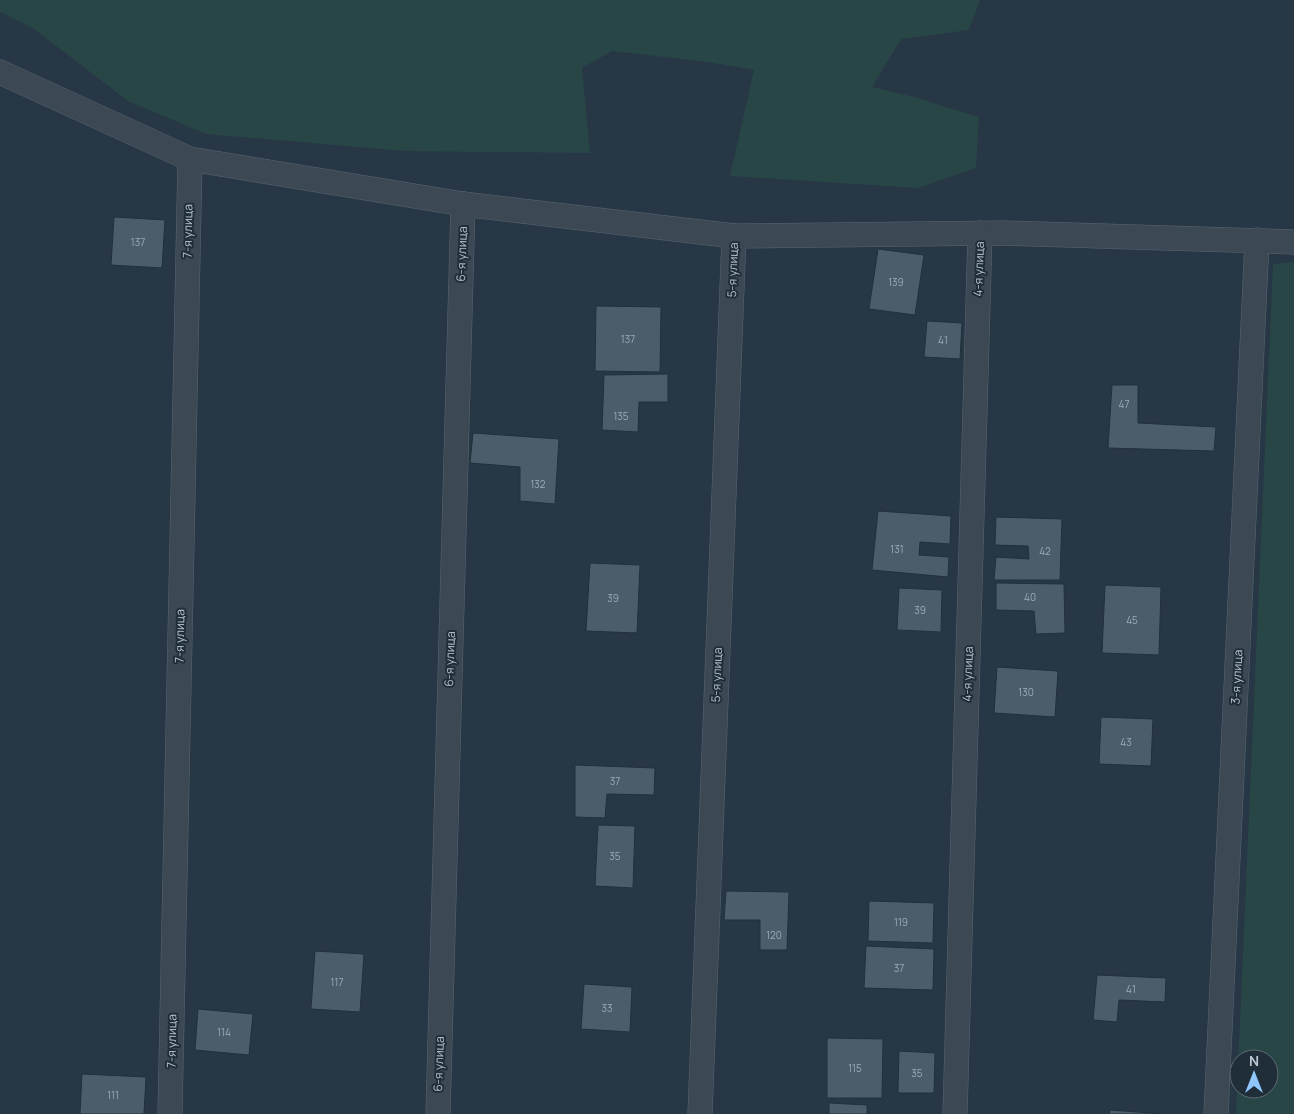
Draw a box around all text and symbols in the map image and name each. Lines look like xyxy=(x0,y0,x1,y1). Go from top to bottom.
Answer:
street label: 7-я улица xyxy=(179,204,196,258)
street label: 6-я улица xyxy=(452,226,471,282)
house number: 137 xyxy=(131,235,145,249)
street label: 4-я улица xyxy=(969,241,988,297)
street label: 5-я улица xyxy=(723,242,742,298)
house number: 139 xyxy=(888,275,904,289)
house number: 137 xyxy=(621,332,635,346)
house number: 41 xyxy=(938,333,948,347)
house number: 47 xyxy=(1119,397,1129,411)
house number: 135 xyxy=(613,409,629,423)
house number: 132 xyxy=(530,477,546,491)
house number: 131 xyxy=(890,542,904,556)
house number: 42 xyxy=(1039,544,1051,558)
house number: 40 xyxy=(1024,590,1036,604)
house number: 39 xyxy=(607,591,619,605)
house number: 39 xyxy=(914,603,926,617)
street label: 7-я улица xyxy=(171,609,188,663)
house number: 45 xyxy=(1126,613,1138,627)
street label: 6-я улица xyxy=(440,631,459,687)
street label: 4-я улица xyxy=(958,646,977,702)
street label: 5-я улица xyxy=(707,647,726,703)
street label: 3-я улица xyxy=(1227,649,1246,705)
house number: 130 xyxy=(1018,685,1034,699)
house number: 43 xyxy=(1120,735,1132,749)
house number: 37 xyxy=(610,774,620,788)
house number: 35 xyxy=(609,849,621,863)
house number: 119 xyxy=(894,915,908,929)
house number: 120 xyxy=(766,928,782,942)
house number: 37 xyxy=(894,961,904,975)
house number: 117 xyxy=(331,975,343,989)
house number: 41 xyxy=(1126,982,1136,996)
house number: 33 xyxy=(601,1001,613,1015)
street label: 7-я улица xyxy=(163,1014,180,1068)
house number: 114 xyxy=(217,1025,231,1039)
street label: 6-я улица xyxy=(429,1036,448,1092)
north arrow xyxy=(1229,1049,1279,1099)
text: N xyxy=(1249,1051,1259,1070)
house number: 115 xyxy=(848,1061,862,1075)
house number: 35 xyxy=(911,1066,923,1080)
house number: 111 xyxy=(107,1088,119,1102)

